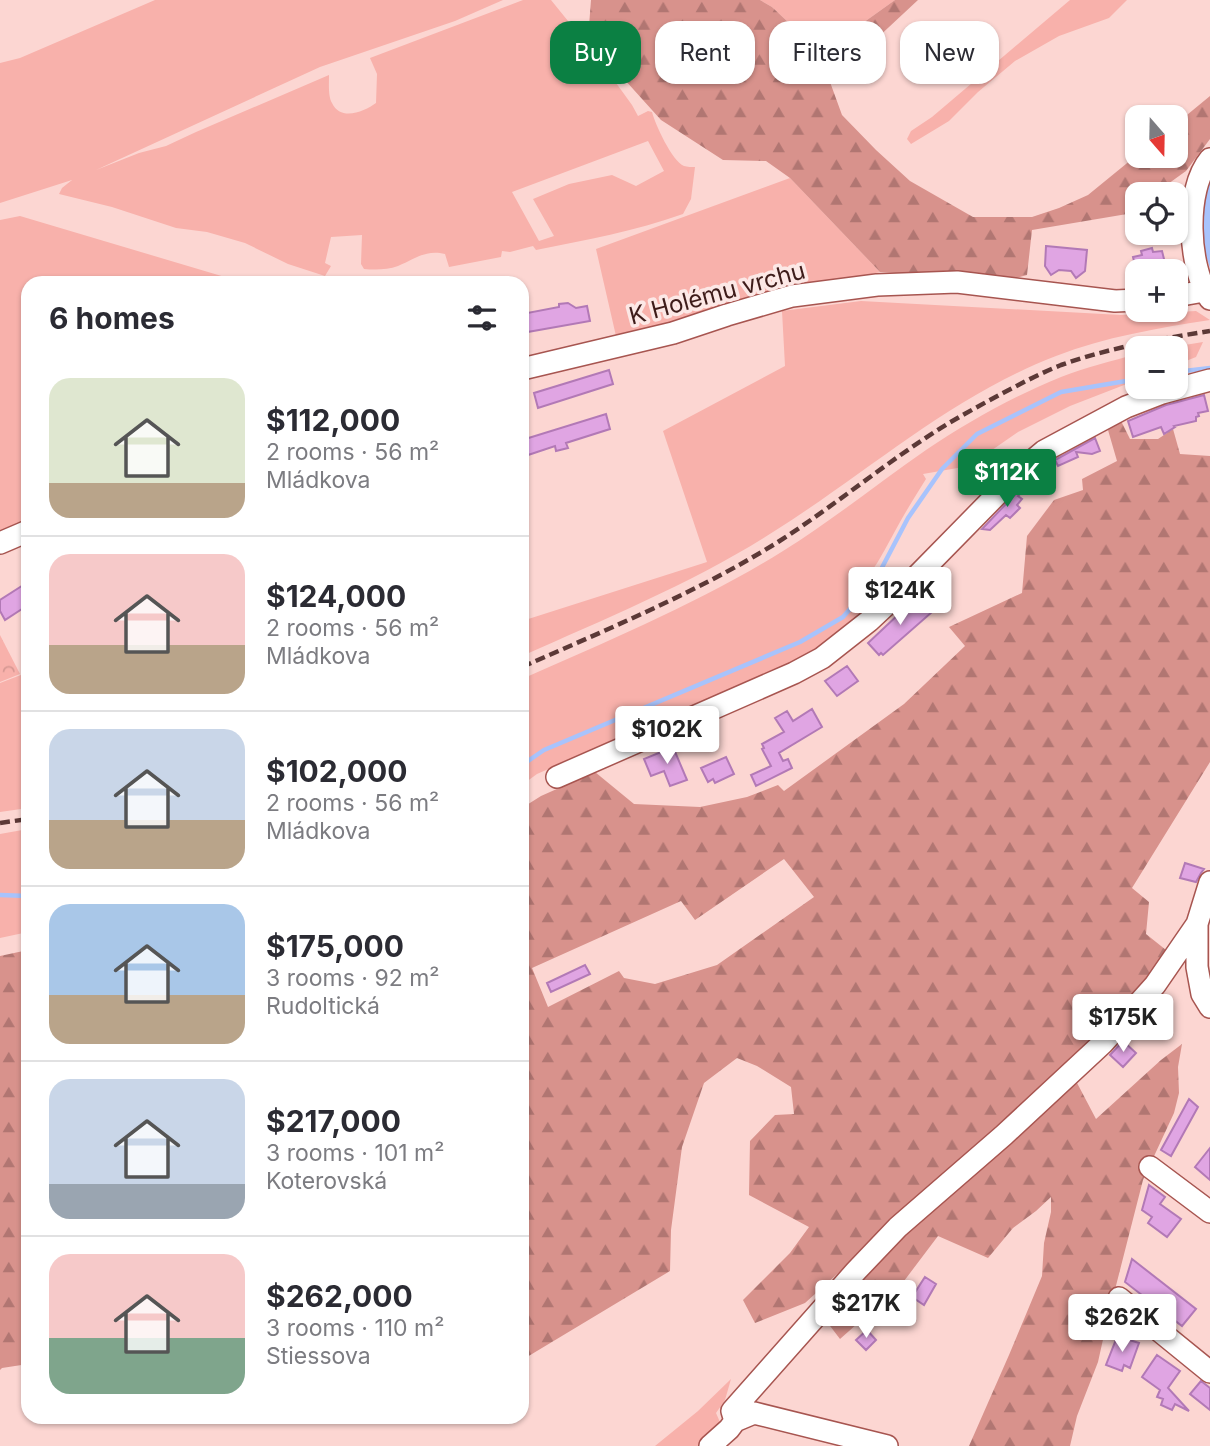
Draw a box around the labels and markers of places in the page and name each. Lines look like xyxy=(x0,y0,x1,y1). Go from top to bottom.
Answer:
pin: $112K xyxy=(958,449,1056,509)
pin: $124K xyxy=(851,568,949,627)
pin: $102K xyxy=(618,706,716,766)
pin: $175K xyxy=(1074,995,1172,1054)
pin: $217K xyxy=(817,1280,915,1340)
pin: $262K xyxy=(1073,1294,1171,1354)

